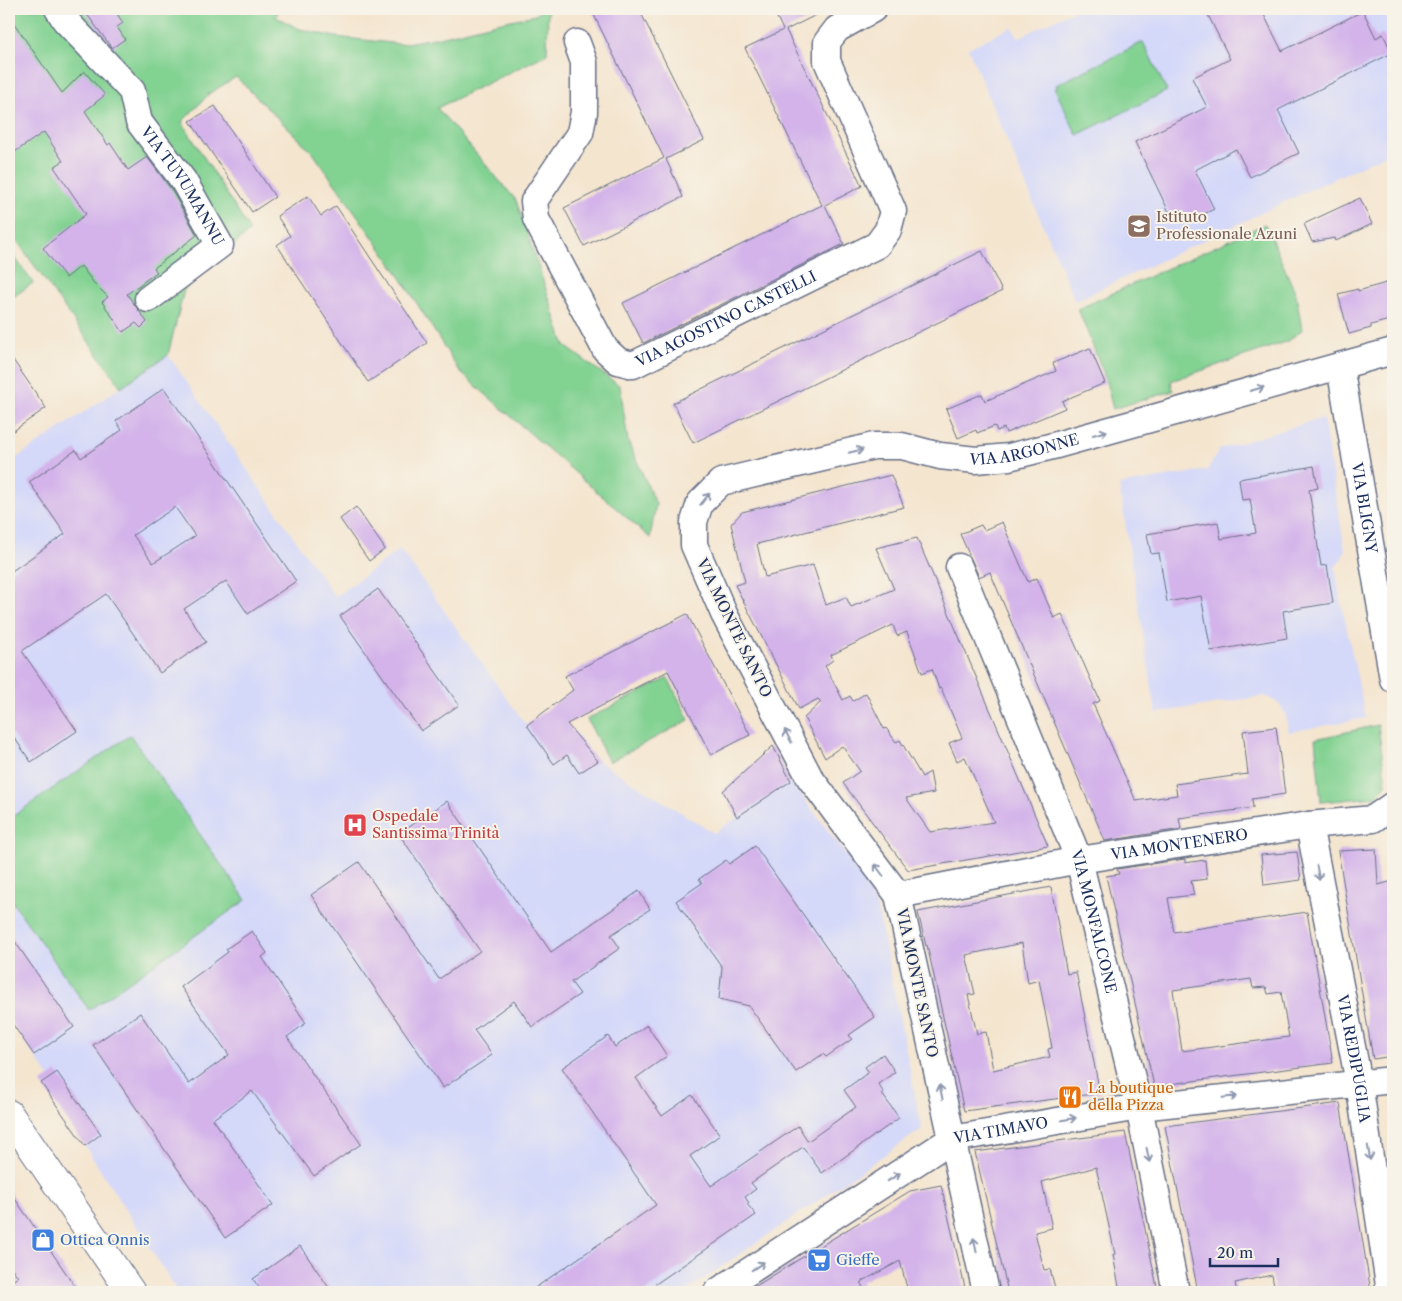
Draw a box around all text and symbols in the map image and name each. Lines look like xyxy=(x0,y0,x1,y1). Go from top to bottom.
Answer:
street label: VIA TUVUMANNU xyxy=(136,122,229,249)
place label: Istituto Professionale Azuni xyxy=(1156,207,1298,243)
school or university icon: Istituto Professionale Azuni xyxy=(1126,213,1152,239)
street label: VIA AGOSTINO CASTELLI xyxy=(632,266,819,372)
one-way arrow xyxy=(1249,384,1265,394)
one-way arrow xyxy=(1092,428,1108,437)
street label: VIA ARGONNE xyxy=(967,429,1081,470)
one-way arrow xyxy=(847,445,863,455)
street label: VIA BLIGNY xyxy=(1347,460,1382,555)
one-way arrow xyxy=(699,493,710,506)
street label: VIA MONTE SANTO xyxy=(692,554,776,700)
one-way arrow xyxy=(783,729,792,744)
place label: Ospedale Santissima Trinità xyxy=(372,806,499,842)
hospital icon: Ospedale Santissima Trinità xyxy=(342,812,368,838)
street label: VIA MONTENERO xyxy=(1109,824,1249,864)
street label: VIA MONFALCONE xyxy=(1066,846,1121,995)
one-way arrow xyxy=(874,863,884,877)
one-way arrow xyxy=(1314,865,1323,881)
street label: VIA MONTE SANTO xyxy=(892,906,943,1059)
street label: VIA REDIPUGLIA xyxy=(1333,992,1375,1125)
place label: La boutique della Pizza xyxy=(1088,1078,1174,1114)
one-way arrow xyxy=(936,1084,946,1100)
restaurant icon: La boutique della Pizza xyxy=(1057,1084,1083,1110)
one-way arrow xyxy=(1222,1092,1238,1102)
street label: VIA TIMAVO xyxy=(951,1113,1049,1148)
one-way arrow xyxy=(1061,1113,1077,1123)
one-way arrow xyxy=(1364,1145,1374,1161)
one-way arrow xyxy=(1144,1146,1154,1162)
one-way arrow xyxy=(887,1172,901,1182)
shop icon: Ottica Onnis xyxy=(30,1227,56,1253)
place label: Ottica Onnis xyxy=(60,1230,150,1249)
scale bar xyxy=(1210,1236,1277,1268)
one-way arrow xyxy=(970,1237,979,1253)
text: 20 m xyxy=(1217,1243,1253,1262)
supermarket icon: Gieffe xyxy=(806,1247,832,1273)
place label: Gieffe xyxy=(836,1250,880,1269)
one-way arrow xyxy=(750,1260,764,1270)

